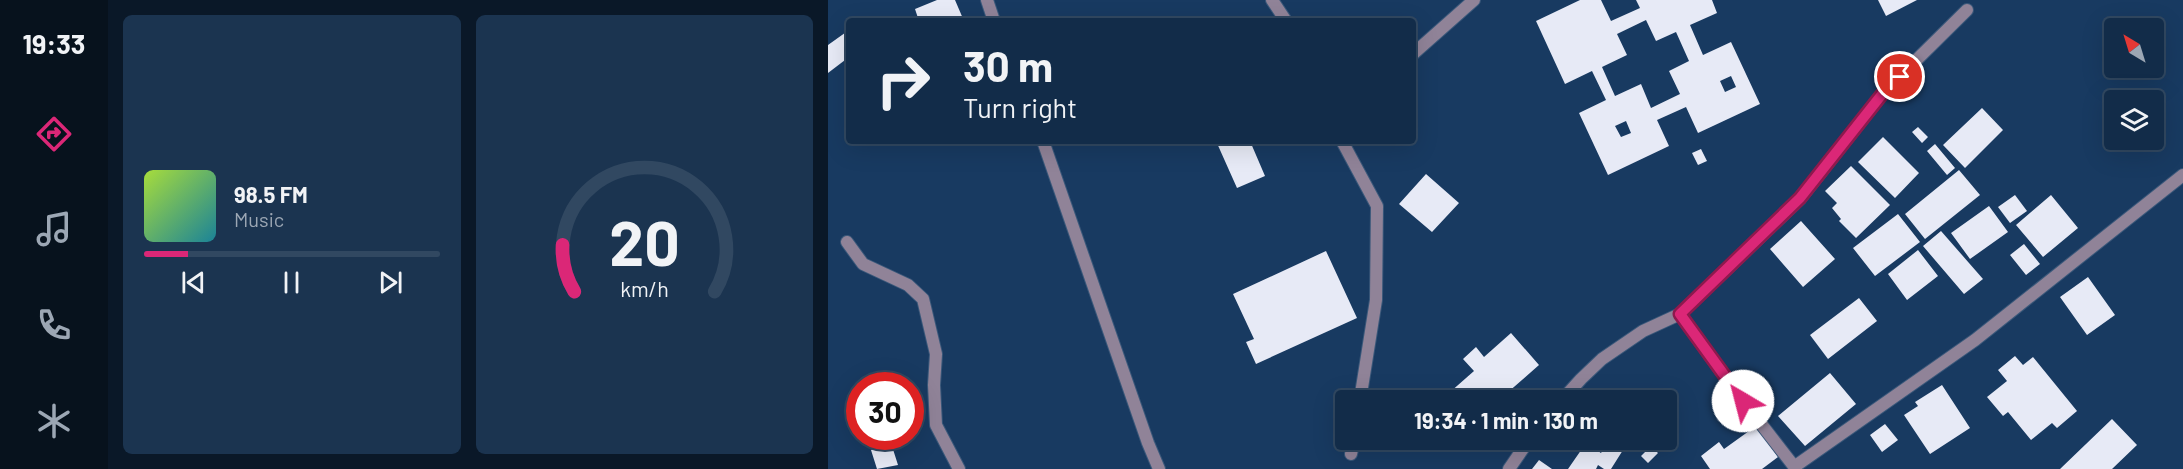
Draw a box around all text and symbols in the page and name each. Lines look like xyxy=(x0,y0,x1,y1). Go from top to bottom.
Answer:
north arrow xyxy=(2104,18,2164,78)
map controls xyxy=(2104,18,2164,150)
text: 19:33 xyxy=(23,27,85,59)
text: 30 m xyxy=(963,40,1053,90)
icon: right xyxy=(864,42,942,120)
pin xyxy=(1874,51,1925,102)
icon: arrive xyxy=(1883,60,1916,93)
button: layers xyxy=(2104,90,2164,150)
text: Turn right xyxy=(963,91,1077,123)
icon: directions xyxy=(33,113,75,155)
text: 98.5 FM xyxy=(234,181,308,207)
text: 20 xyxy=(609,204,680,278)
text: Music xyxy=(234,207,284,231)
icon: music xyxy=(33,208,75,250)
icon: previous xyxy=(177,266,210,299)
icon: pause xyxy=(275,266,308,299)
icon: next xyxy=(374,266,407,299)
text: km/h xyxy=(620,276,669,301)
icon: phone xyxy=(33,304,75,346)
position arrow xyxy=(1711,369,1775,433)
speed limit sign: 30 xyxy=(846,372,924,450)
icon: climate xyxy=(33,400,75,442)
text: 19:34 · 1 min · 130 m xyxy=(1414,407,1598,433)

